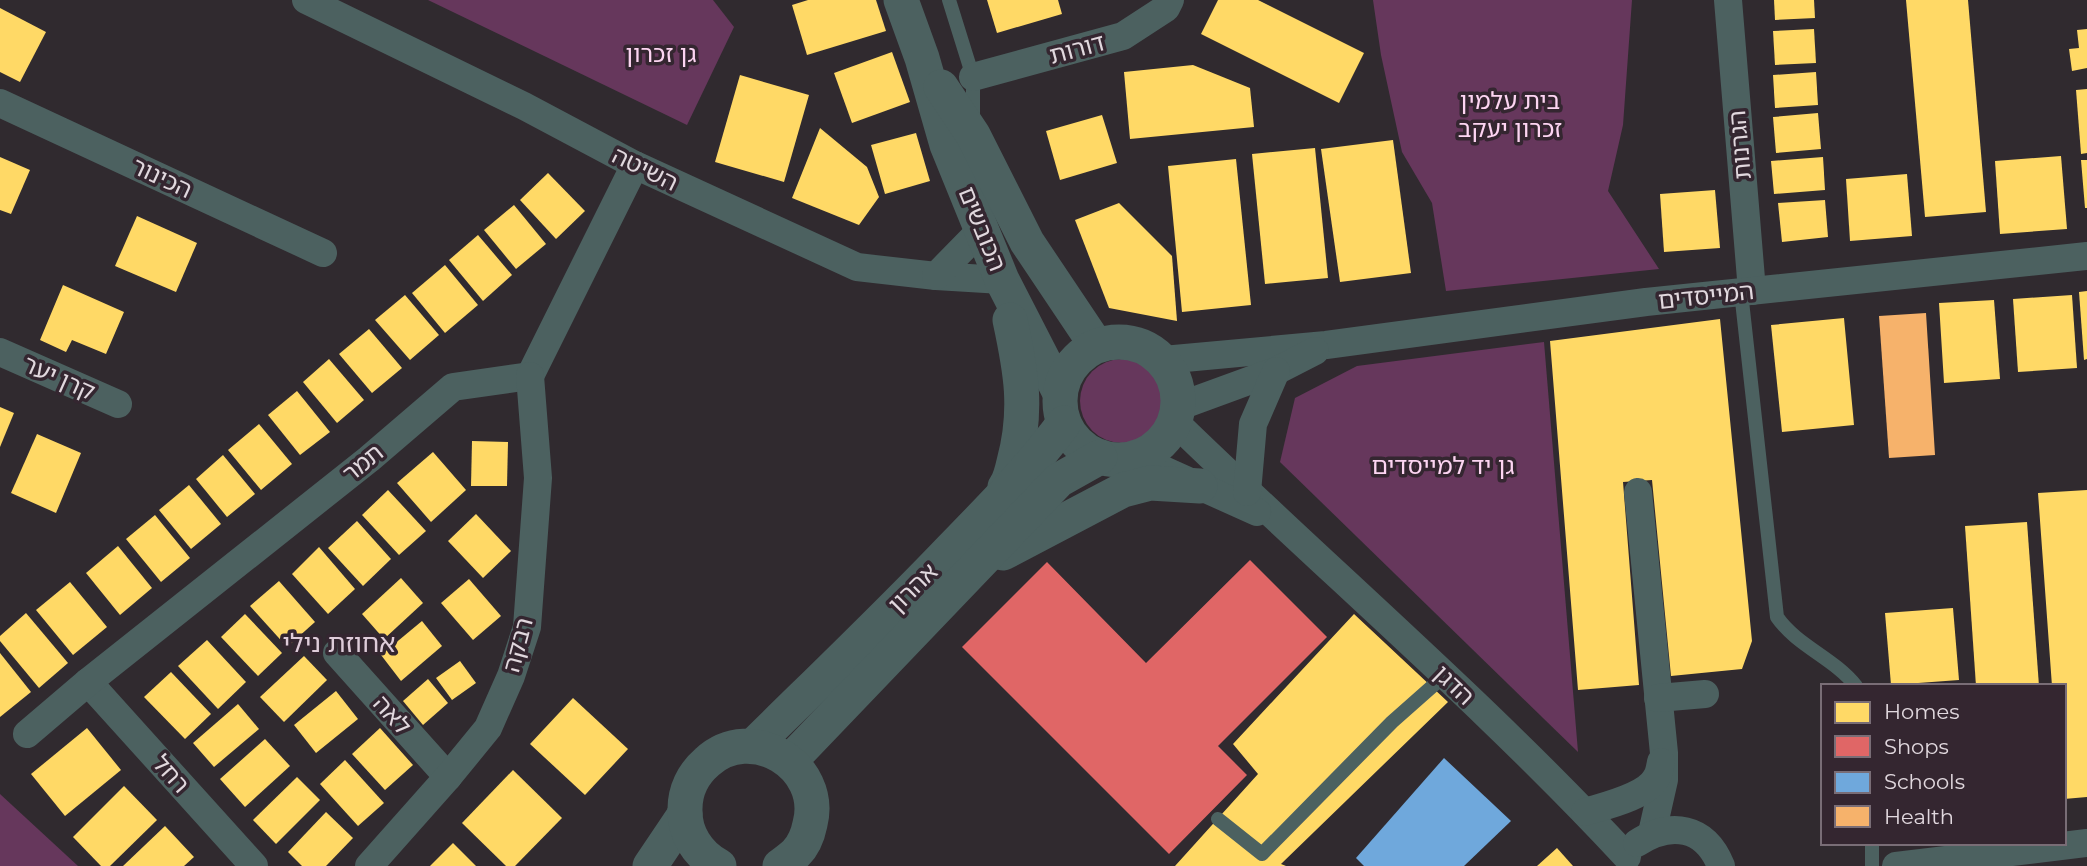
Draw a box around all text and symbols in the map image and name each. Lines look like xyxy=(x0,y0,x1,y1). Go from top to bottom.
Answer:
street label: דורות xyxy=(1046,27,1108,70)
park label: גן זכרון xyxy=(625,39,697,68)
park label: בית עלמין זכרון יעקב xyxy=(1458,86,1562,143)
street label: הגרנות xyxy=(1722,109,1757,181)
street label: השיטה xyxy=(608,140,683,197)
street label: הכינור xyxy=(127,151,197,204)
street label: הכובשים xyxy=(952,182,1012,275)
street label: המייסדים xyxy=(1657,276,1755,315)
street label: קרן יער xyxy=(19,349,100,406)
street label: תמר xyxy=(336,437,389,488)
park label: גן יד למייסדים xyxy=(1371,451,1515,480)
street label: אהרון xyxy=(882,557,943,618)
street label: רבקה xyxy=(496,614,539,675)
district label: אחוזת נילי xyxy=(282,627,396,659)
street label: הדגן xyxy=(1428,659,1481,711)
legend xyxy=(1821,684,2066,845)
street label: לאה xyxy=(367,689,417,740)
text: Homes xyxy=(1884,699,1959,724)
text: Shops xyxy=(1884,734,1949,759)
street label: רחל xyxy=(147,749,196,799)
text: Schools xyxy=(1884,769,1965,794)
text: Health xyxy=(1884,804,1954,829)

